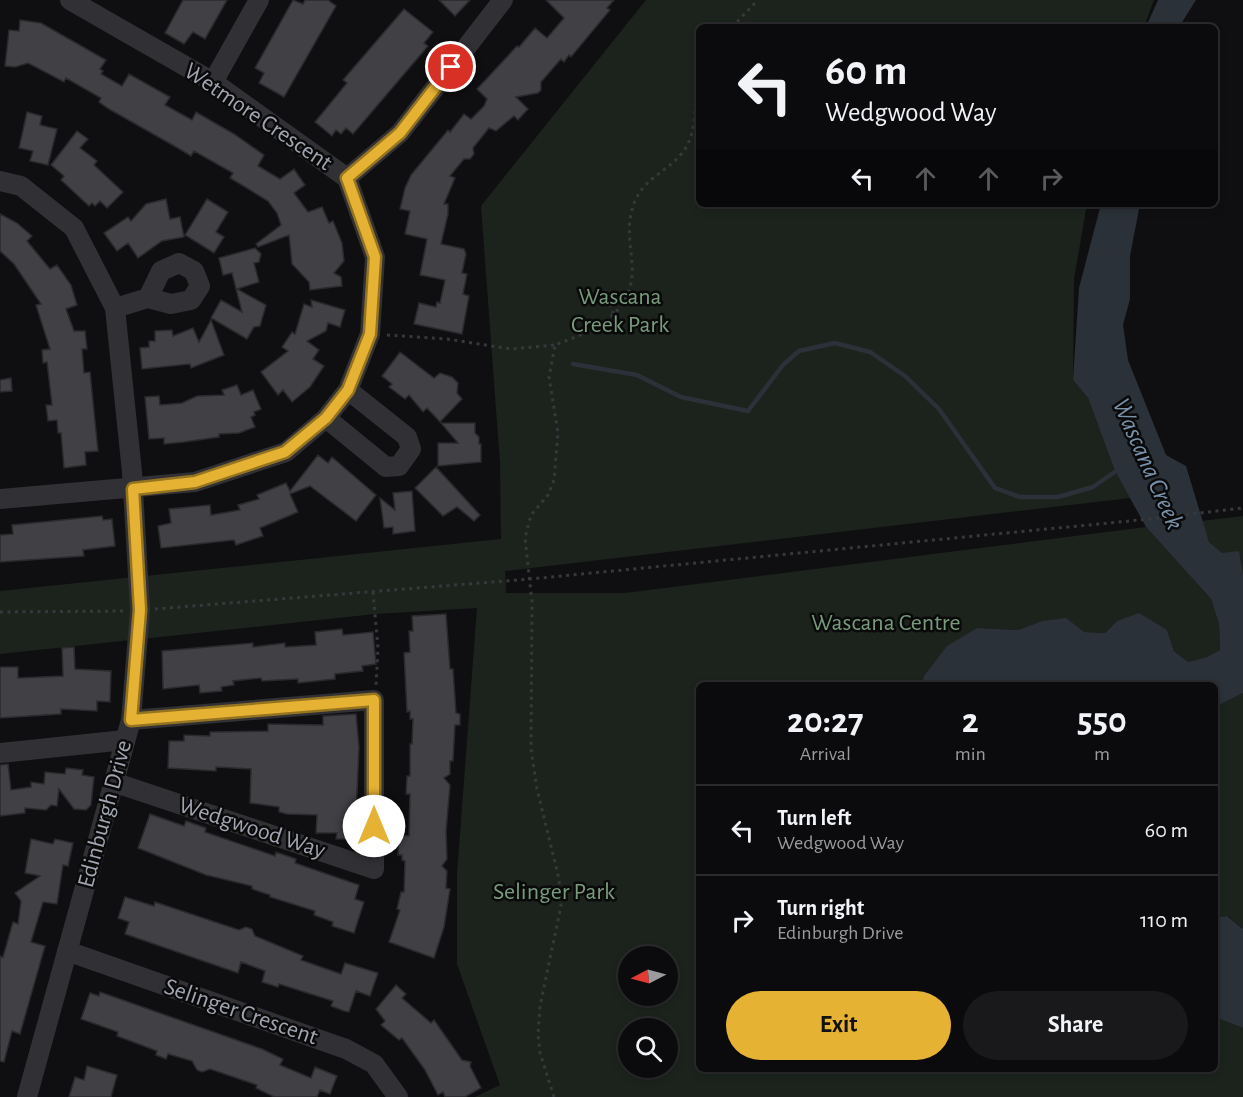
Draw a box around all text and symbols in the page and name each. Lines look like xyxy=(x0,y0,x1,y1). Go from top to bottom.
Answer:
pin xyxy=(425,41,476,92)
icon: left xyxy=(726,48,804,126)
icon: arrive xyxy=(434,50,467,83)
text: 60 m xyxy=(825,50,907,92)
street label: Wetmore Crescent xyxy=(180,59,337,175)
text: Wedgwood Way xyxy=(825,99,997,126)
icon: left xyxy=(846,162,879,195)
icon: ahead xyxy=(909,162,942,195)
icon: ahead xyxy=(972,162,1005,195)
icon: right xyxy=(1035,162,1068,195)
park label: Wascana Creek Park xyxy=(571,285,669,337)
water label: Wascana Creek xyxy=(1108,395,1188,533)
park label: Wascana Centre xyxy=(811,611,961,635)
text: 20:27 xyxy=(787,703,864,739)
text: 2 xyxy=(962,703,979,739)
text: 550 xyxy=(1077,703,1127,739)
street label: Edinburgh Drive xyxy=(74,738,136,890)
text: Arrival xyxy=(800,744,851,764)
text: min xyxy=(955,744,986,764)
text: m xyxy=(1094,744,1110,764)
street label: Wedgwood Way xyxy=(176,793,328,863)
position arrow xyxy=(342,794,406,858)
text: Turn left xyxy=(777,807,851,829)
icon: left xyxy=(726,814,759,847)
text: 60 m xyxy=(1145,819,1188,841)
text: Wedgwood Way xyxy=(777,833,904,853)
park label: Selinger Park xyxy=(493,880,615,904)
text: Turn right xyxy=(777,897,864,919)
icon: right xyxy=(726,904,759,937)
text: 110 m xyxy=(1140,909,1188,931)
text: Edinburgh Drive xyxy=(777,923,903,943)
north arrow xyxy=(618,946,678,1006)
map controls xyxy=(618,946,678,1078)
street label: Selinger Crescent xyxy=(161,975,321,1050)
button: Exit xyxy=(726,991,951,1060)
button: Share xyxy=(963,991,1188,1060)
button: search xyxy=(618,1018,678,1078)

